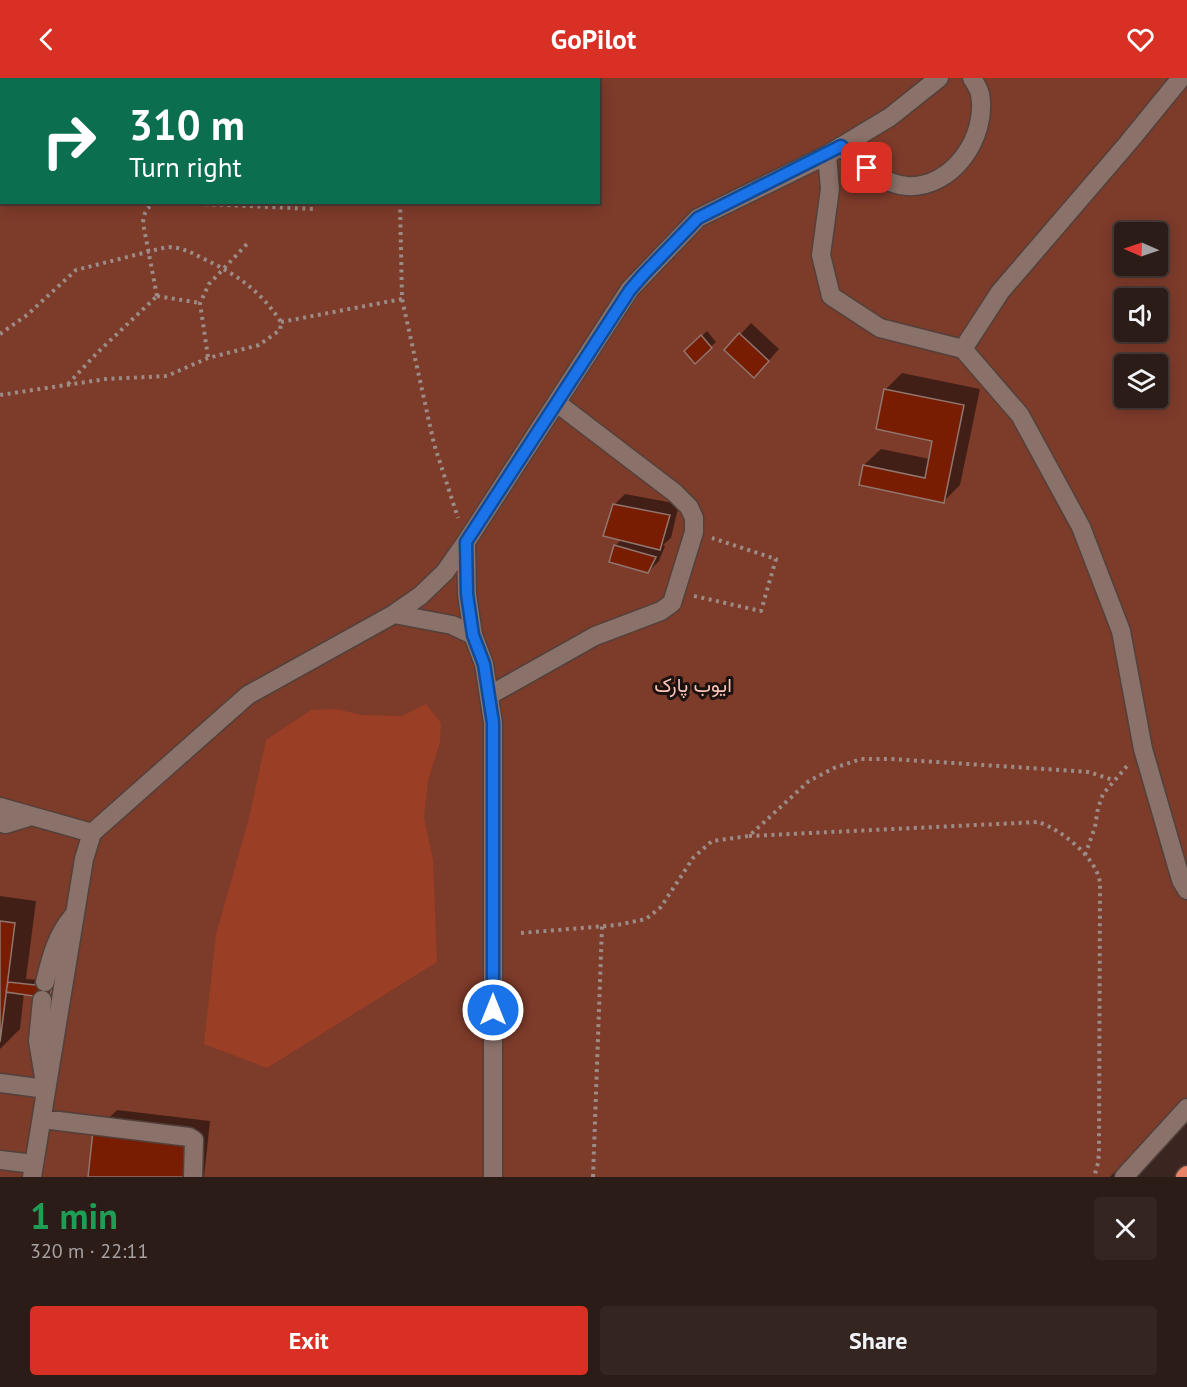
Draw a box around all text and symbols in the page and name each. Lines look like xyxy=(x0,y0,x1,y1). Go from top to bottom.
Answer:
text: GoPilot xyxy=(551,22,636,56)
icon: back xyxy=(30,23,63,56)
icon: heart xyxy=(1124,23,1157,56)
text: 310 m xyxy=(129,97,245,152)
icon: right xyxy=(30,102,108,180)
pin xyxy=(841,142,892,193)
text: Turn right xyxy=(129,150,242,184)
icon: arrive xyxy=(850,151,883,184)
north arrow xyxy=(1114,222,1168,276)
map controls xyxy=(1114,222,1168,408)
button: sound xyxy=(1114,288,1168,342)
button: layers xyxy=(1114,354,1168,408)
park label: ایوب پارک xyxy=(654,672,732,699)
position arrow xyxy=(461,978,525,1042)
text: 1 min xyxy=(30,1192,118,1239)
button: close xyxy=(1094,1197,1157,1260)
text: 320 m · 22:11 xyxy=(30,1238,148,1264)
button: Exit xyxy=(30,1306,588,1375)
button: Share xyxy=(600,1306,1157,1375)

